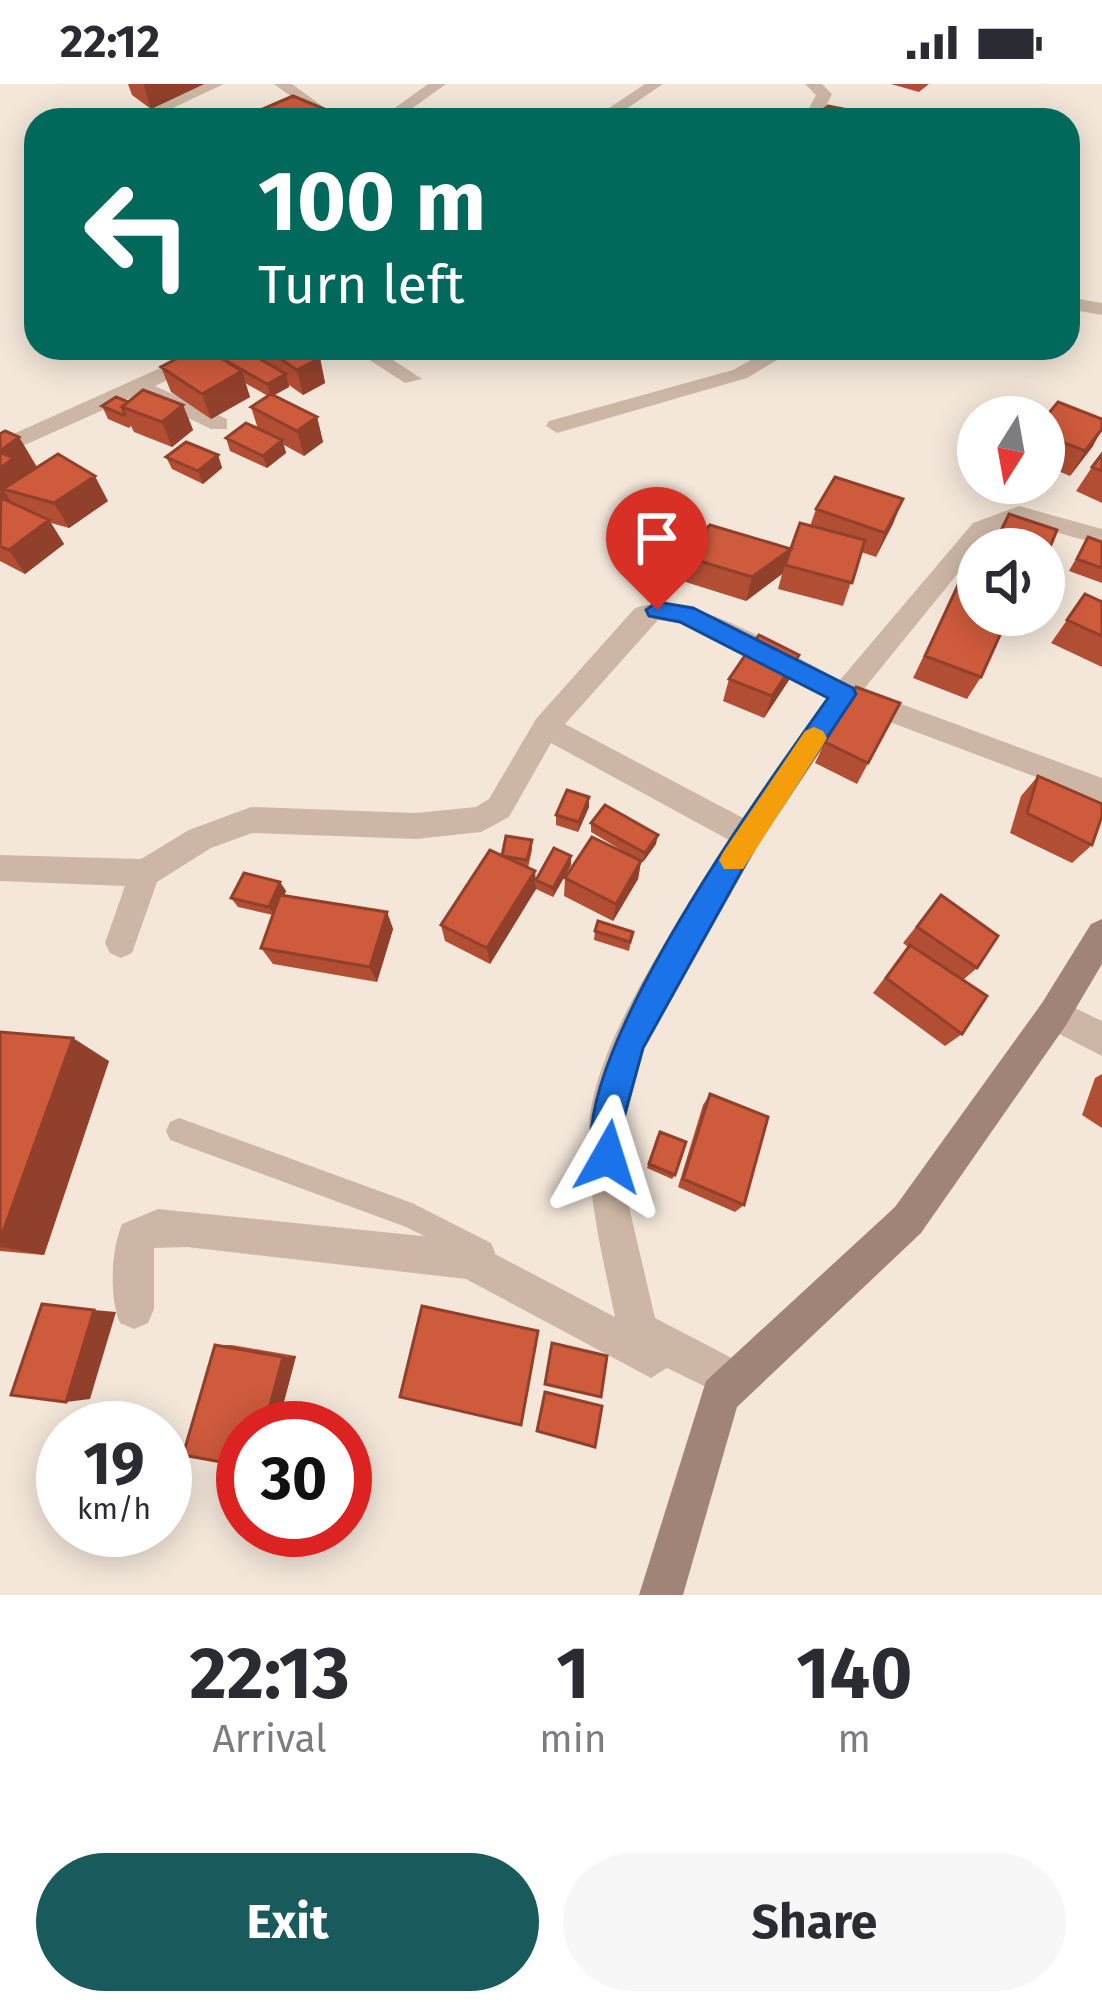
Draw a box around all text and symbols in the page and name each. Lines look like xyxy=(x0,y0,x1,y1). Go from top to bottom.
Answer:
text: 22:12 xyxy=(60,15,160,69)
text: 100 m xyxy=(258,151,486,252)
icon: left xyxy=(60,156,216,312)
text: Turn left xyxy=(258,253,465,317)
north arrow xyxy=(957,396,1065,504)
map controls xyxy=(957,396,1065,636)
pin xyxy=(606,487,708,610)
icon: arrive xyxy=(624,505,690,571)
button: sound xyxy=(957,528,1065,636)
position arrow xyxy=(545,1094,671,1220)
speed limit sign: 30 xyxy=(216,1401,372,1557)
text: 19 xyxy=(83,1428,145,1500)
text: km/h xyxy=(77,1491,151,1527)
text: 22:13 xyxy=(190,1631,350,1717)
text: 1 xyxy=(556,1631,590,1717)
text: 140 xyxy=(796,1631,912,1717)
text: Arrival xyxy=(213,1716,327,1762)
text: min xyxy=(539,1716,607,1762)
text: m xyxy=(838,1716,871,1762)
button: Exit xyxy=(36,1853,539,1991)
button: Share xyxy=(563,1853,1066,1991)

